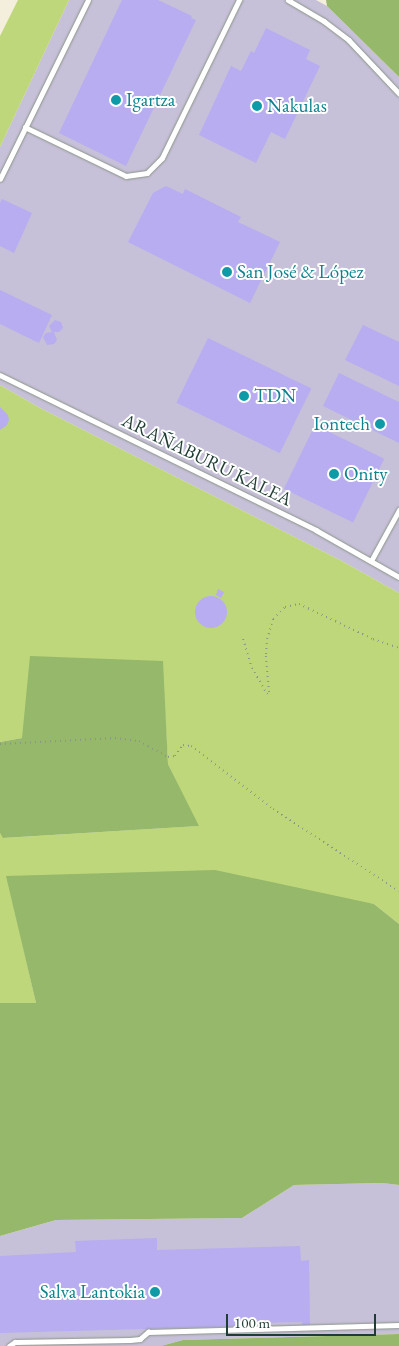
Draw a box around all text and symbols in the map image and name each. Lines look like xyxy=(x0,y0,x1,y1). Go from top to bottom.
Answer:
place label: Igartza xyxy=(126,89,175,111)
marker: Igartza xyxy=(110,94,122,106)
place label: Nakulas xyxy=(267,95,327,117)
marker: Nakulas xyxy=(251,100,263,112)
place label: San José & López xyxy=(237,261,364,283)
marker: San José & López xyxy=(221,266,233,278)
place label: TDN xyxy=(254,385,296,407)
marker: TDN xyxy=(238,390,250,402)
street label: ARAÑABURU KALEA xyxy=(118,409,296,511)
place label: Iontech xyxy=(313,413,370,435)
marker: Iontech xyxy=(374,418,386,430)
place label: Onity xyxy=(344,463,387,485)
marker: Onity xyxy=(328,468,340,480)
place label: Salva Lantokia xyxy=(40,1281,145,1303)
marker: Salva Lantokia xyxy=(149,1286,161,1298)
scale bar xyxy=(229,1304,379,1336)
text: 100 m xyxy=(234,1313,270,1332)

